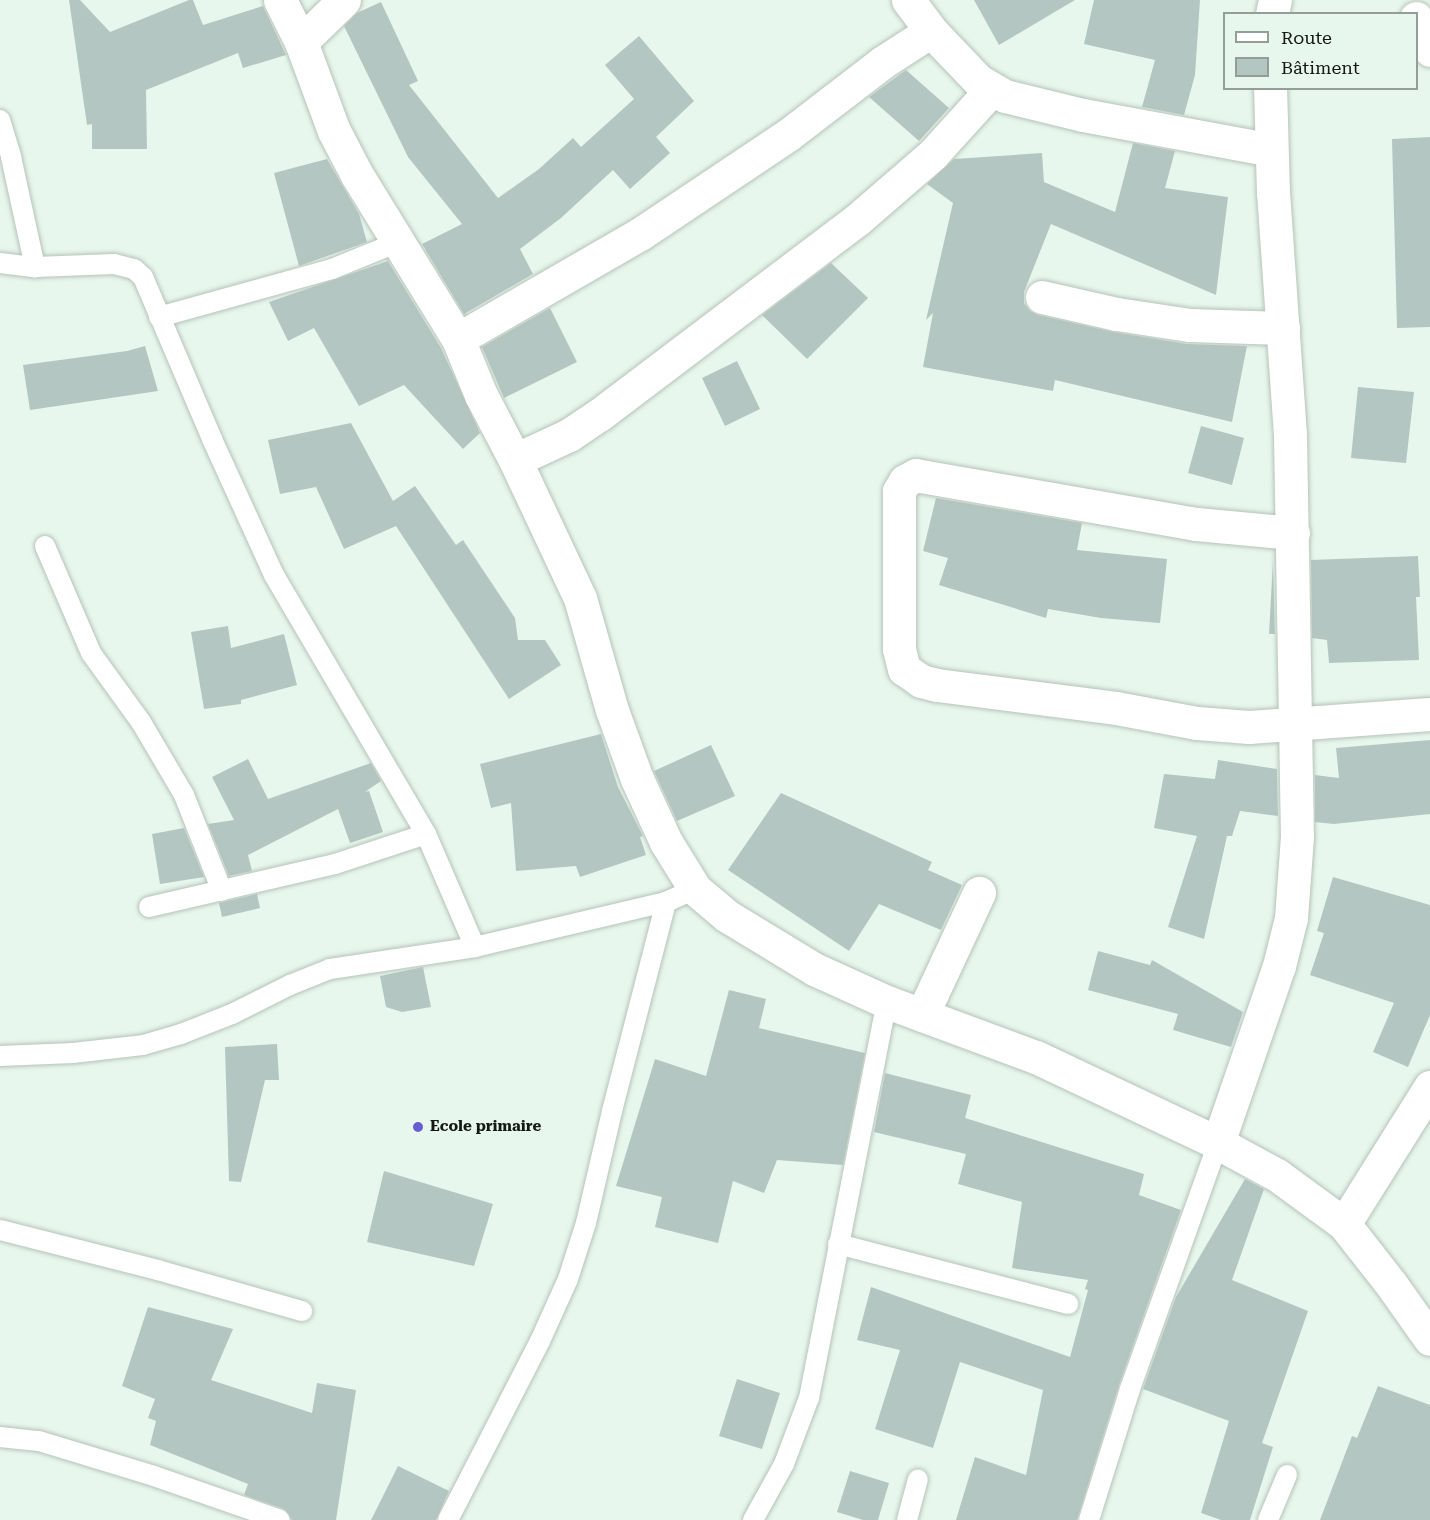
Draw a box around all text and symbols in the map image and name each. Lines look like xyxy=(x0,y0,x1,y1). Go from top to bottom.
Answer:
legend xyxy=(1223,12,1418,90)
text: Route xyxy=(1281,27,1332,48)
text: Bâtiment xyxy=(1281,57,1360,78)
place label: Ecole primaire xyxy=(430,1118,541,1136)
marker: Ecole primaire xyxy=(411,1120,425,1134)

